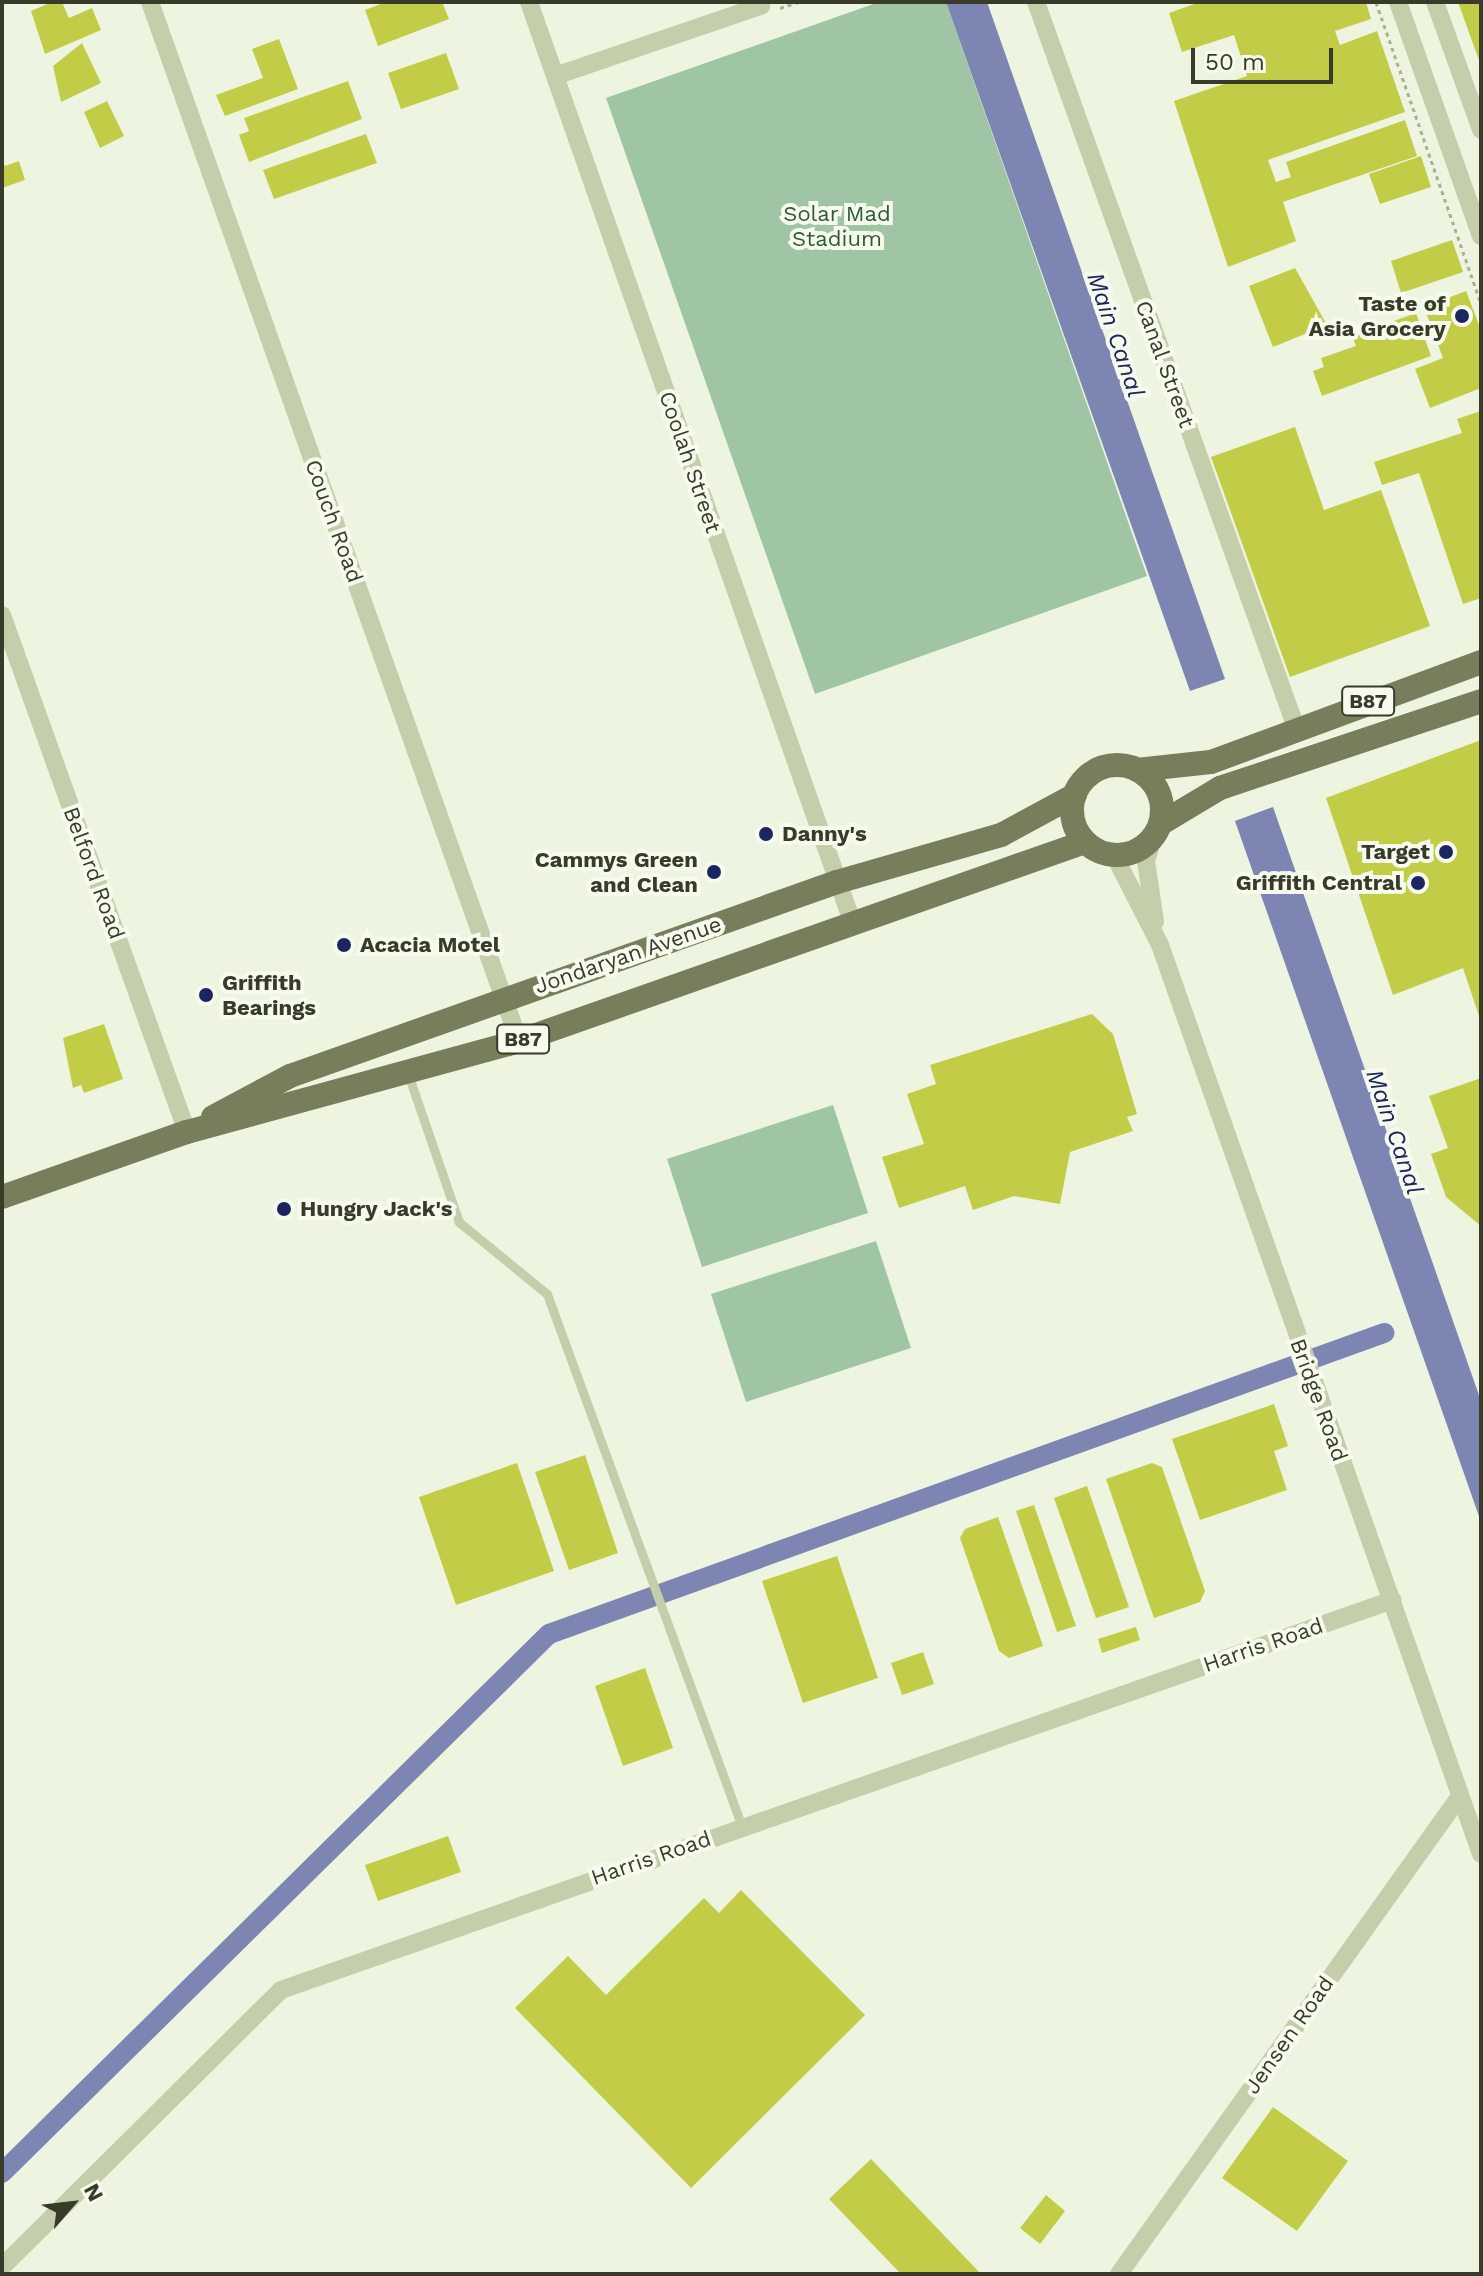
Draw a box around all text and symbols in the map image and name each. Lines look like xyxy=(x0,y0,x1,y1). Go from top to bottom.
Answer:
scale bar xyxy=(1195,32,1337,82)
text: 50 m xyxy=(1205,48,1265,76)
park label: Solar Mad Stadium xyxy=(783,200,891,252)
water label: Main Canal xyxy=(1080,269,1150,401)
place label: Taste of Asia Grocery xyxy=(1309,290,1446,342)
street label: Canal Street xyxy=(1130,296,1200,432)
marker: Taste of Asia Grocery xyxy=(1453,307,1471,325)
street label: Coolah Street xyxy=(653,388,727,536)
street label: Couch Road xyxy=(300,456,368,586)
road number: B87 xyxy=(1340,685,1396,717)
street label: Belford Road xyxy=(58,803,130,943)
place label: Danny's xyxy=(782,821,867,847)
marker: Danny's xyxy=(757,825,775,843)
place label: Target xyxy=(1361,839,1430,865)
marker: Target xyxy=(1437,843,1455,861)
place label: Cammys Green and Clean xyxy=(535,846,698,898)
marker: Cammys Green and Clean xyxy=(705,863,723,881)
place label: Griffith Central xyxy=(1236,870,1402,896)
marker: Griffith Central xyxy=(1409,874,1427,892)
street label: Jondaryan Avenue xyxy=(531,910,725,1000)
place label: Acacia Motel xyxy=(360,932,500,958)
marker: Acacia Motel xyxy=(335,936,353,954)
place label: Griffith Bearings xyxy=(222,969,316,1020)
marker: Griffith Bearings xyxy=(197,986,215,1004)
road number: B87 xyxy=(495,1023,551,1055)
water label: Main Canal xyxy=(1359,1066,1429,1198)
place label: Hungry Jack's xyxy=(300,1196,453,1222)
marker: Hungry Jack's xyxy=(275,1200,293,1218)
street label: Bridge Road xyxy=(1285,1335,1353,1465)
street label: Harris Road xyxy=(1200,1612,1326,1678)
street label: Harris Road xyxy=(588,1825,714,1891)
street label: Jensen Road xyxy=(1239,1971,1339,2099)
north arrow xyxy=(32,2164,112,2244)
text: N xyxy=(79,2179,108,2206)

